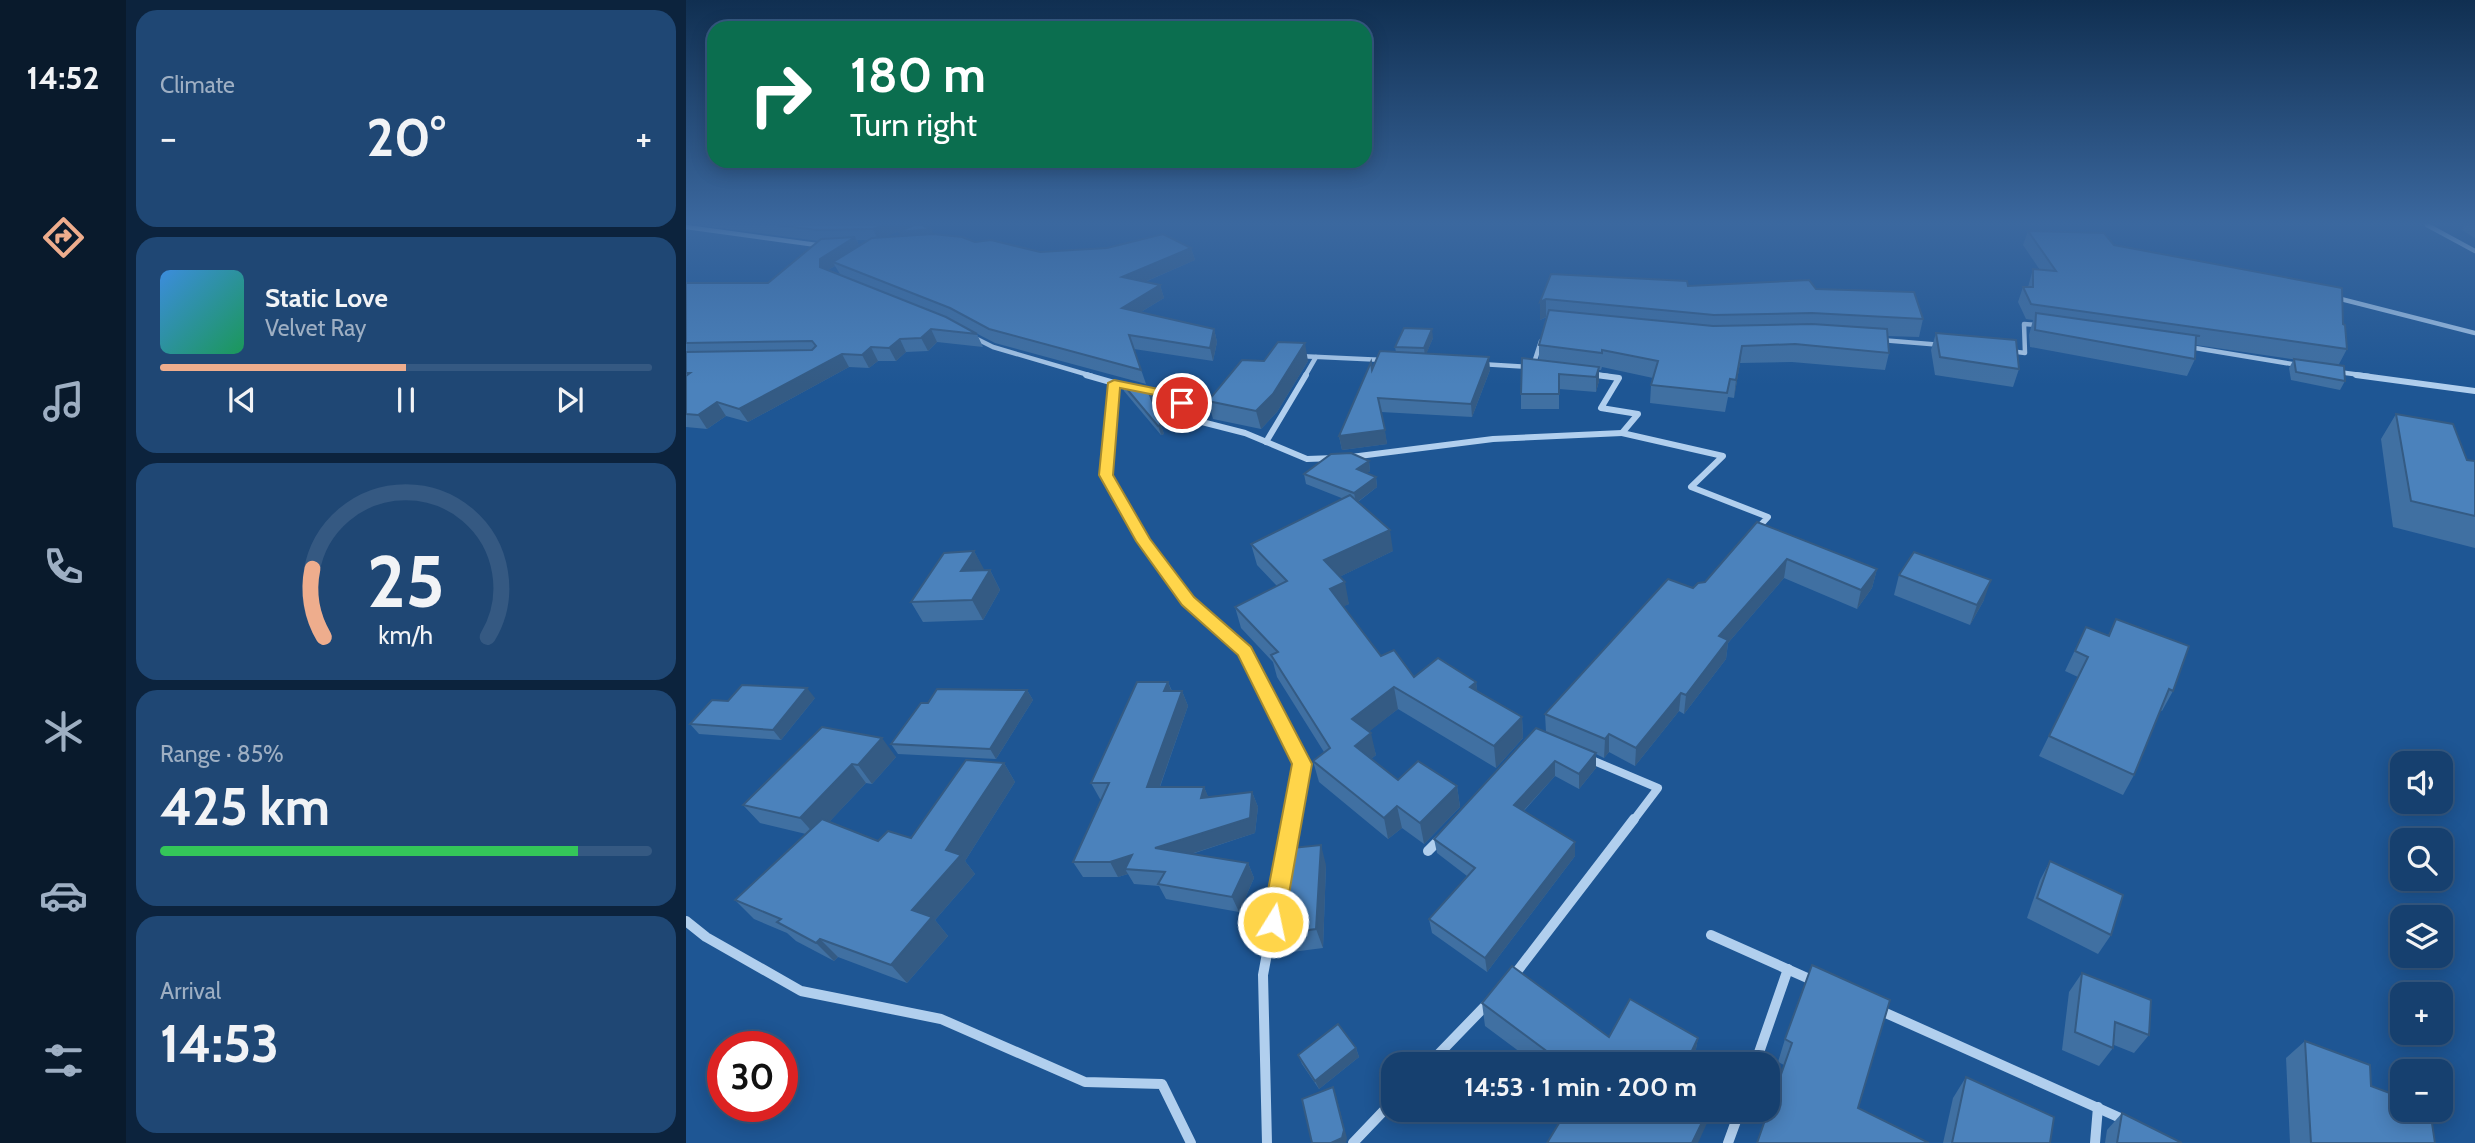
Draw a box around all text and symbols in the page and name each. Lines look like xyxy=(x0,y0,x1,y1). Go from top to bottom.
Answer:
text: 180 m xyxy=(850,45,986,104)
icon: right xyxy=(735,49,826,140)
text: 14:52 xyxy=(27,58,99,97)
text: Climate xyxy=(160,71,235,99)
text: Turn right xyxy=(850,105,977,144)
text: 20° xyxy=(366,106,446,169)
text: − xyxy=(160,114,177,161)
text: + xyxy=(635,114,652,161)
icon: directions xyxy=(39,213,88,262)
text: Static Love xyxy=(265,282,388,314)
text: Velvet Ray xyxy=(265,314,366,342)
pin xyxy=(1152,373,1212,433)
icon: music xyxy=(39,377,88,426)
icon: previous xyxy=(223,381,261,419)
icon: pause xyxy=(387,381,425,419)
icon: next xyxy=(551,381,589,419)
icon: arrive xyxy=(1163,384,1201,422)
text: 25 xyxy=(367,538,445,626)
icon: phone xyxy=(39,542,88,591)
text: km/h xyxy=(379,620,433,650)
icon: climate xyxy=(39,707,88,756)
text: Range · 85% xyxy=(160,740,284,768)
map controls xyxy=(2390,751,2453,1122)
button: sound xyxy=(2390,751,2453,814)
text: 425 km xyxy=(160,775,330,838)
button: search xyxy=(2390,828,2453,891)
icon: car xyxy=(39,871,88,920)
position arrow xyxy=(1236,885,1310,959)
button: layers xyxy=(2390,905,2453,968)
text: Arrival xyxy=(160,977,221,1005)
button: + xyxy=(2390,982,2453,1045)
text: 14:53 xyxy=(160,1012,279,1075)
speed limit sign: 30 xyxy=(707,1031,798,1122)
icon: filters xyxy=(39,1036,88,1085)
button: − xyxy=(2390,1059,2453,1122)
text: 14:53 · 1 min · 200 m xyxy=(1464,1071,1697,1103)

